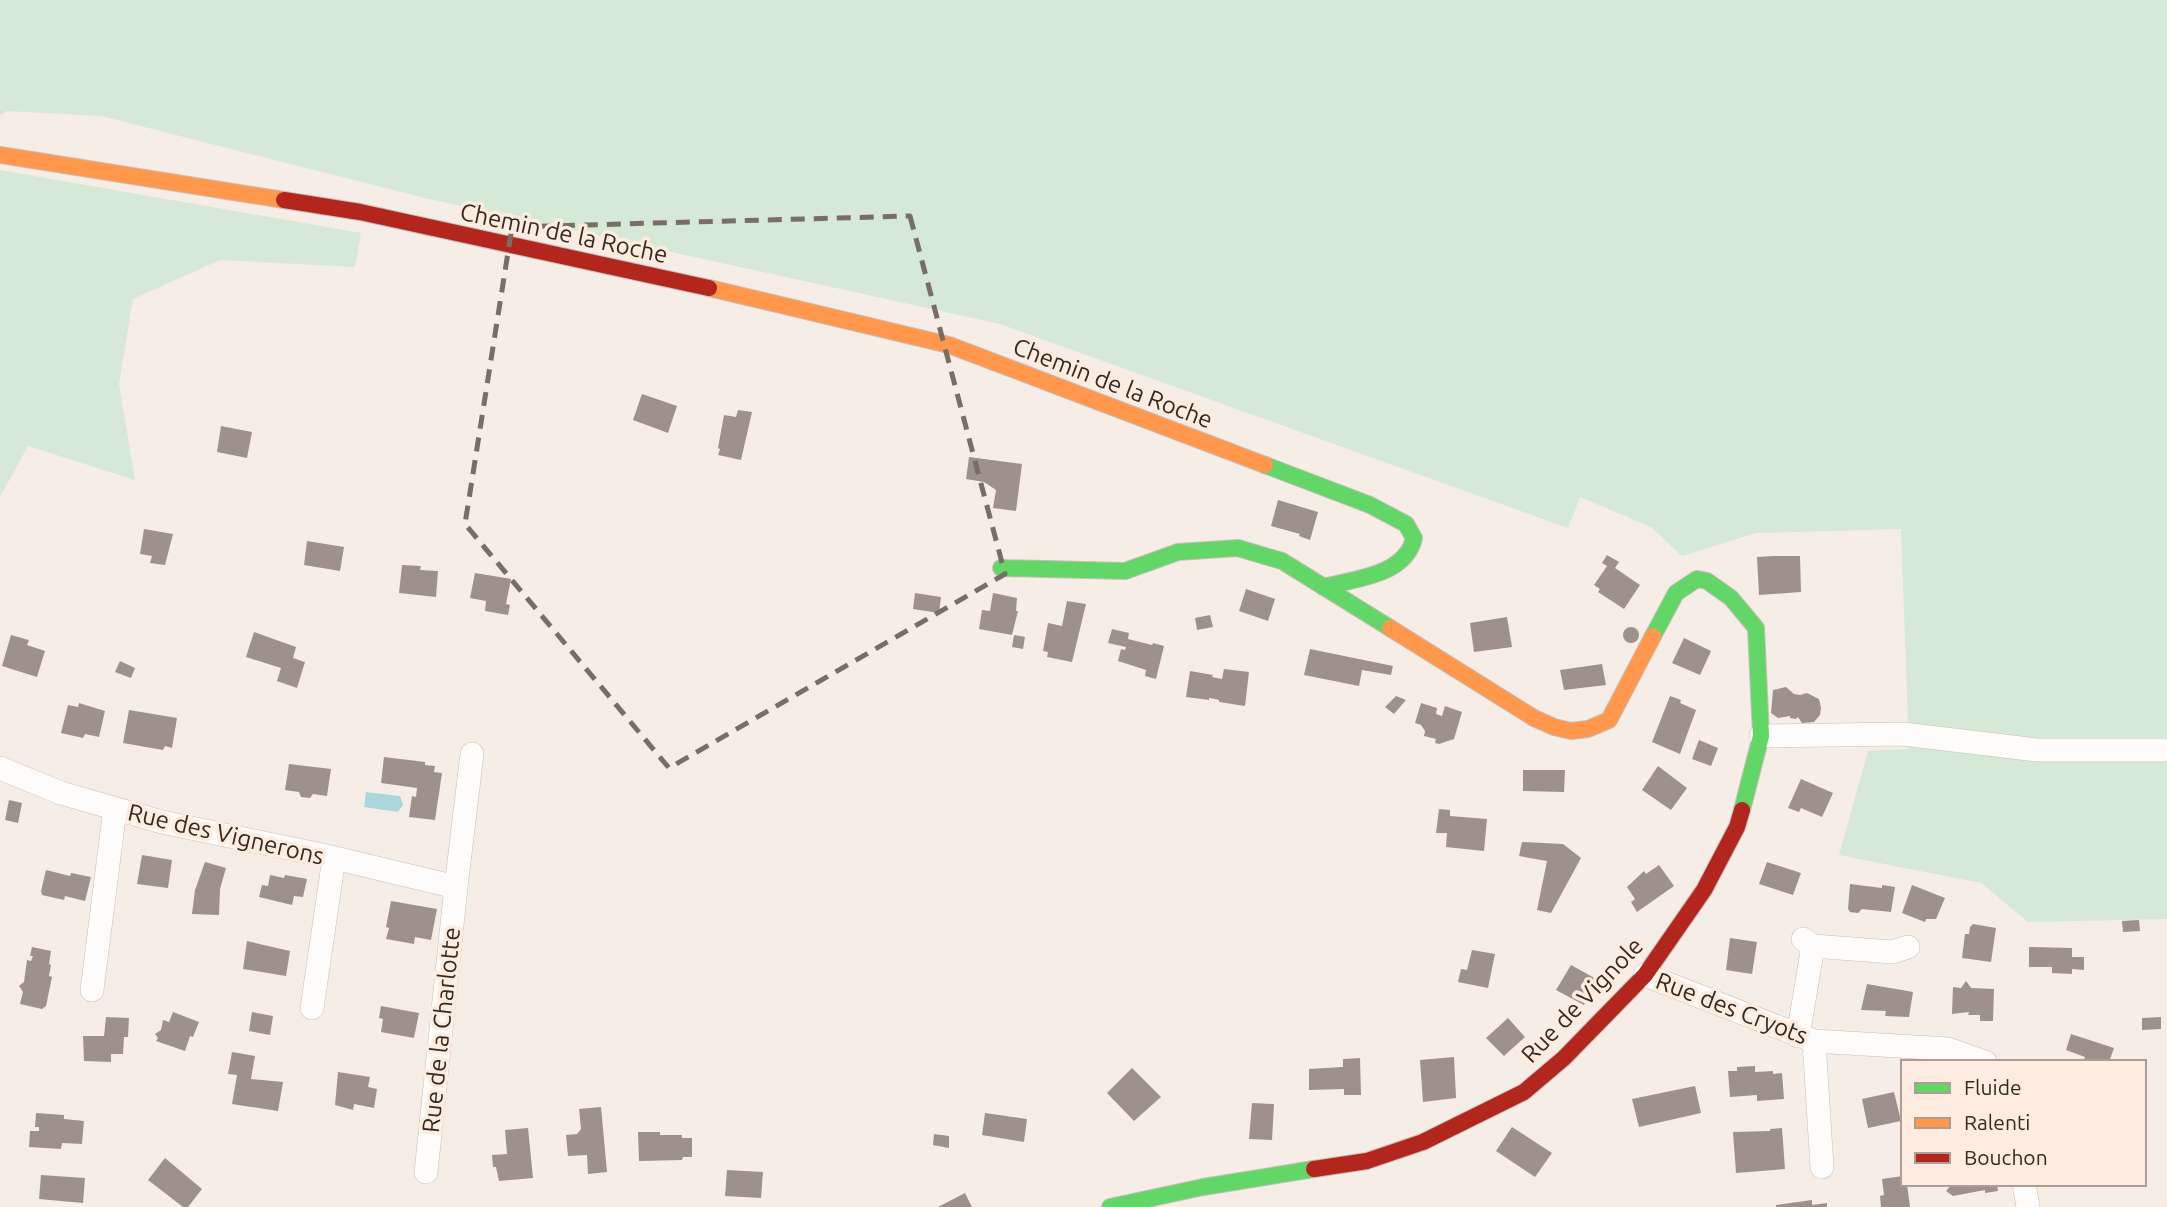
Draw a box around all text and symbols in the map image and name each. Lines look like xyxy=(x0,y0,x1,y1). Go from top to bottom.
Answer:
street label: Chemin de la Roche xyxy=(458,198,670,268)
street label: Chemin de la Roche xyxy=(1009,333,1217,433)
street label: Rue des Vignerons xyxy=(125,798,327,870)
street label: Rue de la Charlotte xyxy=(417,926,465,1134)
street label: Rue de Vignole xyxy=(1516,932,1648,1068)
street label: Rue des Cryots xyxy=(1652,967,1812,1049)
legend xyxy=(1901,1060,2146,1186)
text: Fluide xyxy=(1964,1075,2022,1099)
text: Ralenti xyxy=(1964,1110,2030,1134)
text: Bouchon xyxy=(1964,1145,2048,1169)

